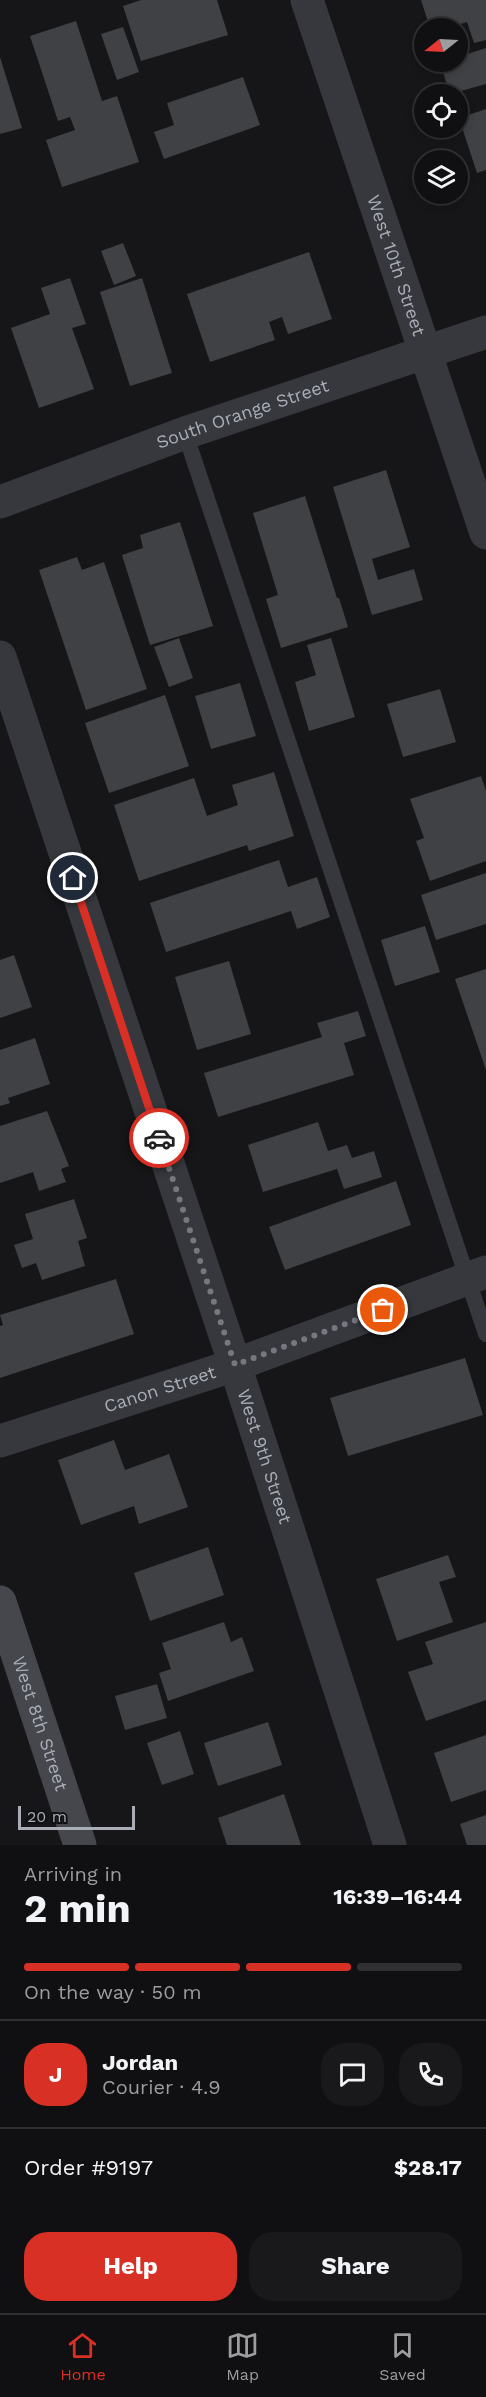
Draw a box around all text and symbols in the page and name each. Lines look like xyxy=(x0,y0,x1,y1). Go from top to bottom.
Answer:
north arrow xyxy=(414,18,468,72)
map controls xyxy=(414,18,468,204)
button: locate xyxy=(414,84,468,138)
button: layers xyxy=(414,150,468,204)
street label: West 10th Street xyxy=(363,192,430,339)
street label: South Orange Street xyxy=(153,374,332,453)
pin xyxy=(47,852,98,903)
icon: home xyxy=(56,861,89,894)
courier xyxy=(129,1108,189,1168)
icon: car xyxy=(143,1122,176,1155)
pin xyxy=(357,1284,408,1335)
icon: bag xyxy=(366,1293,399,1326)
street label: Canon Street xyxy=(101,1361,219,1417)
street label: West 9th Street xyxy=(233,1386,297,1527)
street label: West 8th Street xyxy=(9,1653,73,1794)
scale bar xyxy=(18,1803,135,1830)
text: 20 m xyxy=(27,1807,67,1826)
text: Arriving in xyxy=(24,1862,122,1886)
text: 16:39–16:44 xyxy=(333,1884,462,1909)
text: 2 min xyxy=(24,1886,131,1931)
text: On the way · 50 m xyxy=(24,1980,202,2004)
button: chat xyxy=(321,2043,384,2106)
button: phone xyxy=(399,2043,462,2106)
text: Jordan xyxy=(102,2050,178,2075)
text: J xyxy=(49,2062,62,2087)
text: Courier · 4.9 xyxy=(102,2075,221,2099)
text: Order #9197 xyxy=(24,2155,153,2180)
text: $28.17 xyxy=(394,2155,462,2180)
button: Help xyxy=(24,2232,237,2301)
button: Share xyxy=(249,2232,462,2301)
tab: Home xyxy=(60,2329,106,2384)
tab: Map xyxy=(226,2329,259,2384)
tab: Saved xyxy=(379,2329,426,2384)

